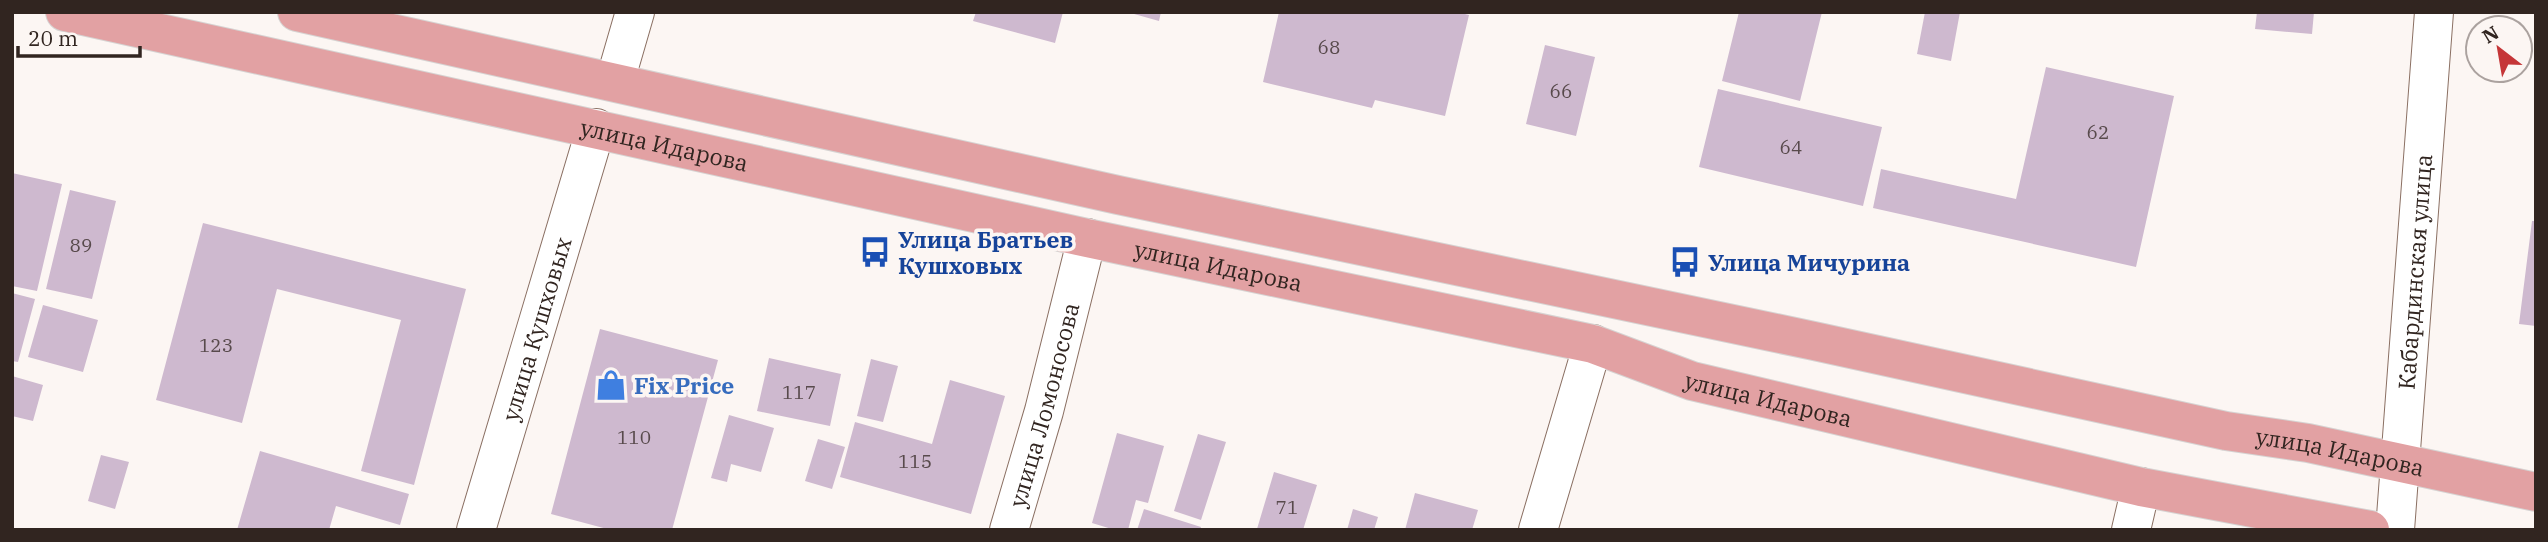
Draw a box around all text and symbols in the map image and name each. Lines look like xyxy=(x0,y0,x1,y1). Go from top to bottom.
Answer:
scale bar xyxy=(18,14,140,58)
north arrow xyxy=(2464,14,2534,84)
text: N xyxy=(2478,20,2503,49)
text: 20 m xyxy=(28,24,78,52)
house number: 68 xyxy=(1318,35,1340,59)
house number: 66 xyxy=(1550,79,1572,103)
street label: улица Идарова xyxy=(578,111,751,178)
house number: 62 xyxy=(2087,120,2109,144)
house number: 64 xyxy=(1780,135,1802,159)
street label: Кабардинская улица xyxy=(2391,153,2438,391)
place label: Улица Братьев Кушховых xyxy=(898,224,1073,280)
house number: 89 xyxy=(70,233,92,257)
street label: улица Кушховых xyxy=(494,233,578,424)
street label: улица Идарова xyxy=(1132,233,1305,298)
bus stop icon: Улица Братьев Кушховых xyxy=(858,235,892,269)
bus stop icon: Улица Мичурина xyxy=(1668,245,1702,279)
place label: Улица Мичурина xyxy=(1708,247,1910,277)
street label: улица Ломоносова xyxy=(1002,299,1085,511)
house number: 123 xyxy=(199,333,233,357)
street label: улица Идарова xyxy=(1680,365,1855,433)
shop icon: Fix Price xyxy=(594,368,628,402)
place label: Fix Price xyxy=(634,370,734,400)
house number: 117 xyxy=(782,380,816,404)
street label: улица Идарова xyxy=(2254,421,2427,483)
house number: 110 xyxy=(617,425,651,449)
house number: 115 xyxy=(898,449,932,473)
house number: 71 xyxy=(1276,495,1298,519)

